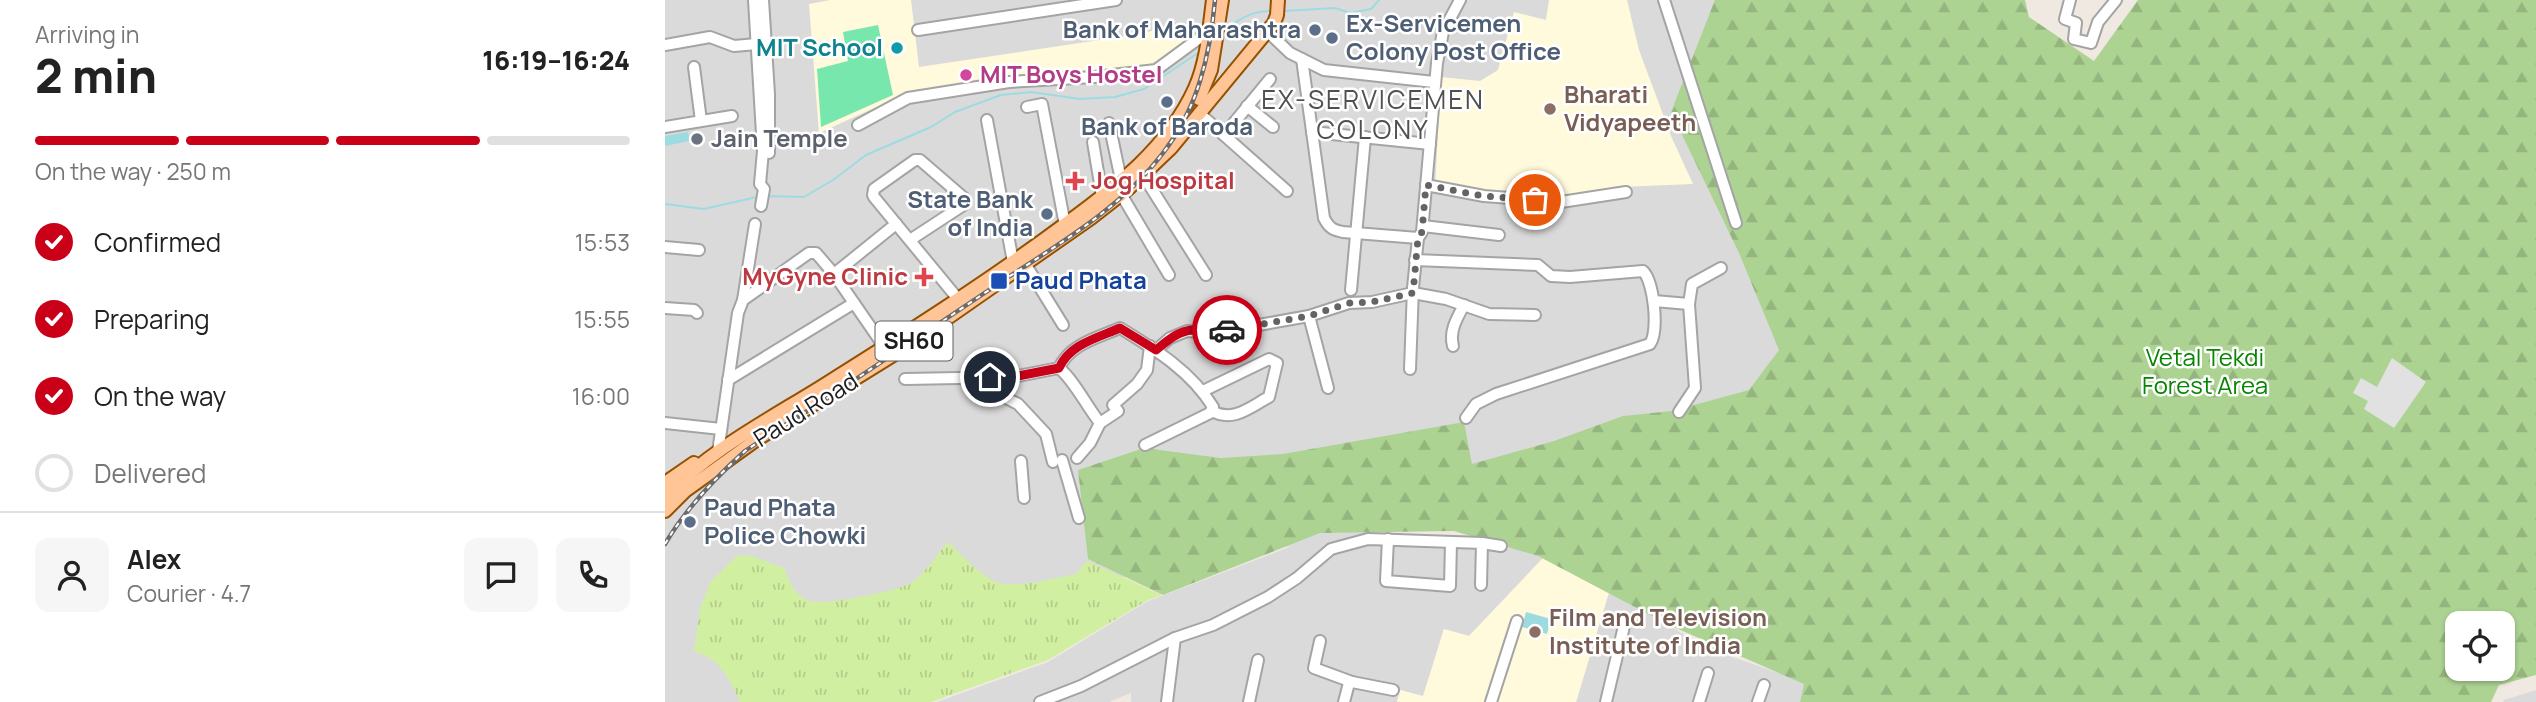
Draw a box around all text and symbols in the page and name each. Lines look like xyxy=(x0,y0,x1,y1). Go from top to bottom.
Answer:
place label: Ex-Servicemen Colony Post Office xyxy=(1346,6,1561,67)
place label: Bank of Maharashtra xyxy=(1063,12,1301,45)
text: Arriving in xyxy=(35,18,140,50)
marker: Bank of Maharashtra xyxy=(1307,22,1323,38)
place label: MIT School xyxy=(756,30,883,63)
marker: Ex-Servicemen Colony Post Office xyxy=(1324,30,1340,46)
marker: MIT School xyxy=(889,40,905,56)
text: 16:19–16:24 xyxy=(482,42,630,78)
text: 2 min xyxy=(35,44,157,107)
place label: MIT Boys Hostel xyxy=(980,57,1162,90)
marker: MIT Boys Hostel xyxy=(958,67,974,83)
place label: Bharati Vidyapeeth xyxy=(1564,77,1696,138)
district label: EX-SERVICEMEN COLONY xyxy=(1261,81,1485,147)
marker: Bank of Baroda xyxy=(1159,94,1175,110)
marker: Bharati Vidyapeeth xyxy=(1542,101,1558,117)
place label: Bank of Baroda xyxy=(1081,109,1253,142)
place label: Jain Temple xyxy=(711,121,848,154)
marker: Jain Temple xyxy=(689,131,705,147)
text: On the way · 250 m xyxy=(35,155,231,187)
place label: Jog Hospital xyxy=(1091,163,1235,196)
pin xyxy=(1505,170,1565,230)
marker: Jog Hospital xyxy=(1065,171,1085,191)
icon: bag xyxy=(1516,181,1554,219)
place label: State Bank of India xyxy=(907,182,1034,243)
marker: State Bank of India xyxy=(1039,206,1055,222)
icon: check xyxy=(35,223,73,261)
text: Confirmed xyxy=(94,224,221,260)
text: 15:53 xyxy=(575,226,630,258)
place label: MyGyne Clinic xyxy=(742,259,908,292)
place label: Paud Phata xyxy=(1015,263,1147,296)
marker: MyGyne Clinic xyxy=(914,267,934,287)
marker: Paud Phata xyxy=(989,271,1009,291)
courier xyxy=(1192,295,1262,365)
icon: check xyxy=(35,300,73,338)
text: Preparing xyxy=(94,301,210,337)
text: 15:55 xyxy=(574,303,630,335)
icon: car xyxy=(1208,311,1246,349)
road number: SH60 xyxy=(875,322,953,360)
park label: Vetal Tekdi Forest Area xyxy=(2142,340,2268,401)
pin xyxy=(960,347,1020,407)
icon: home xyxy=(971,358,1009,396)
street label: Paud Road xyxy=(747,364,864,454)
icon: check xyxy=(35,377,73,415)
text: On the way xyxy=(94,378,226,414)
text: 16:00 xyxy=(572,380,630,412)
text: Delivered xyxy=(94,455,206,491)
place label: Paud Phata Police Chowki xyxy=(704,490,866,551)
marker: Paud Phata Police Chowki xyxy=(682,514,698,530)
button: person xyxy=(35,538,109,612)
button: chat xyxy=(464,538,538,612)
button: phone xyxy=(556,538,630,612)
text: Alex xyxy=(127,541,181,577)
text: Courier · 4.7 xyxy=(127,577,251,609)
place label: Film and Television Institute of India xyxy=(1549,600,1767,661)
map controls xyxy=(2445,611,2515,681)
button: locate xyxy=(2445,611,2515,681)
marker: Film and Television Institute of India xyxy=(1527,624,1543,640)

